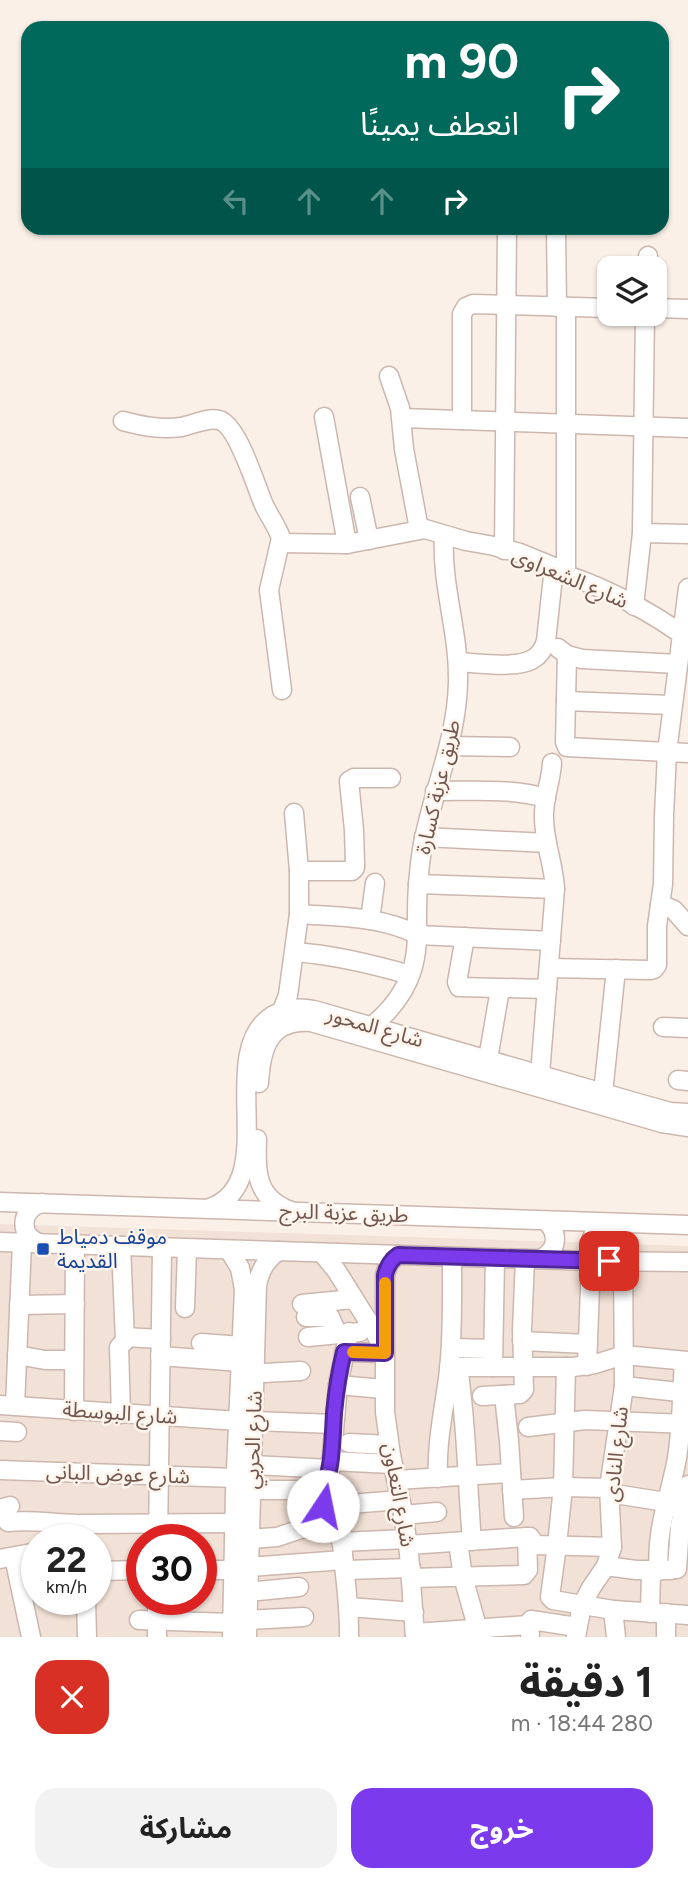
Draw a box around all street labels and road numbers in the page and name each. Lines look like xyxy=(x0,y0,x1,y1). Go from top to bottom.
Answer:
street label: شارع الشعراوى xyxy=(507,542,632,616)
street label: طريق عزبة كسارة xyxy=(410,717,466,857)
street label: شارع المحور xyxy=(322,1000,427,1055)
street label: طريق عزبة البرج xyxy=(279,1198,409,1230)
street label: شارع الحربي xyxy=(238,1390,271,1490)
street label: شارع البوسطة xyxy=(61,1396,178,1432)
street label: شارع النادى xyxy=(598,1405,636,1503)
street label: شارع التعاون xyxy=(375,1441,421,1549)
street label: شارع عوض البانى xyxy=(45,1458,190,1492)

